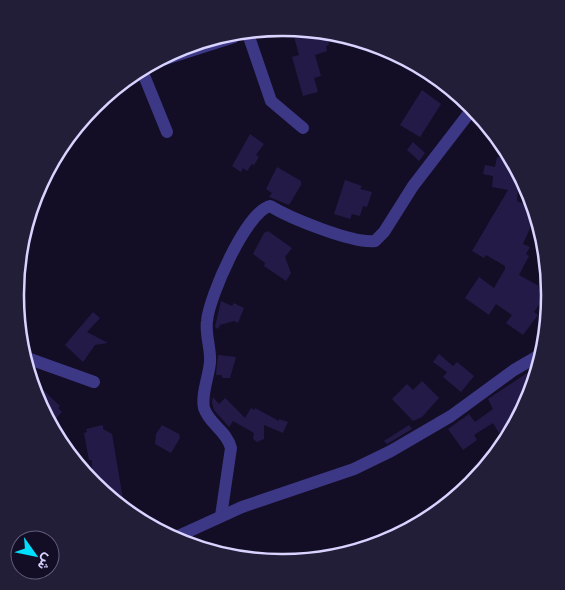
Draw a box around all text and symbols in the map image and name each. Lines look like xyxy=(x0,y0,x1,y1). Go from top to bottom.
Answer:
north arrow xyxy=(10,530,60,580)
text: ش xyxy=(34,550,57,574)

